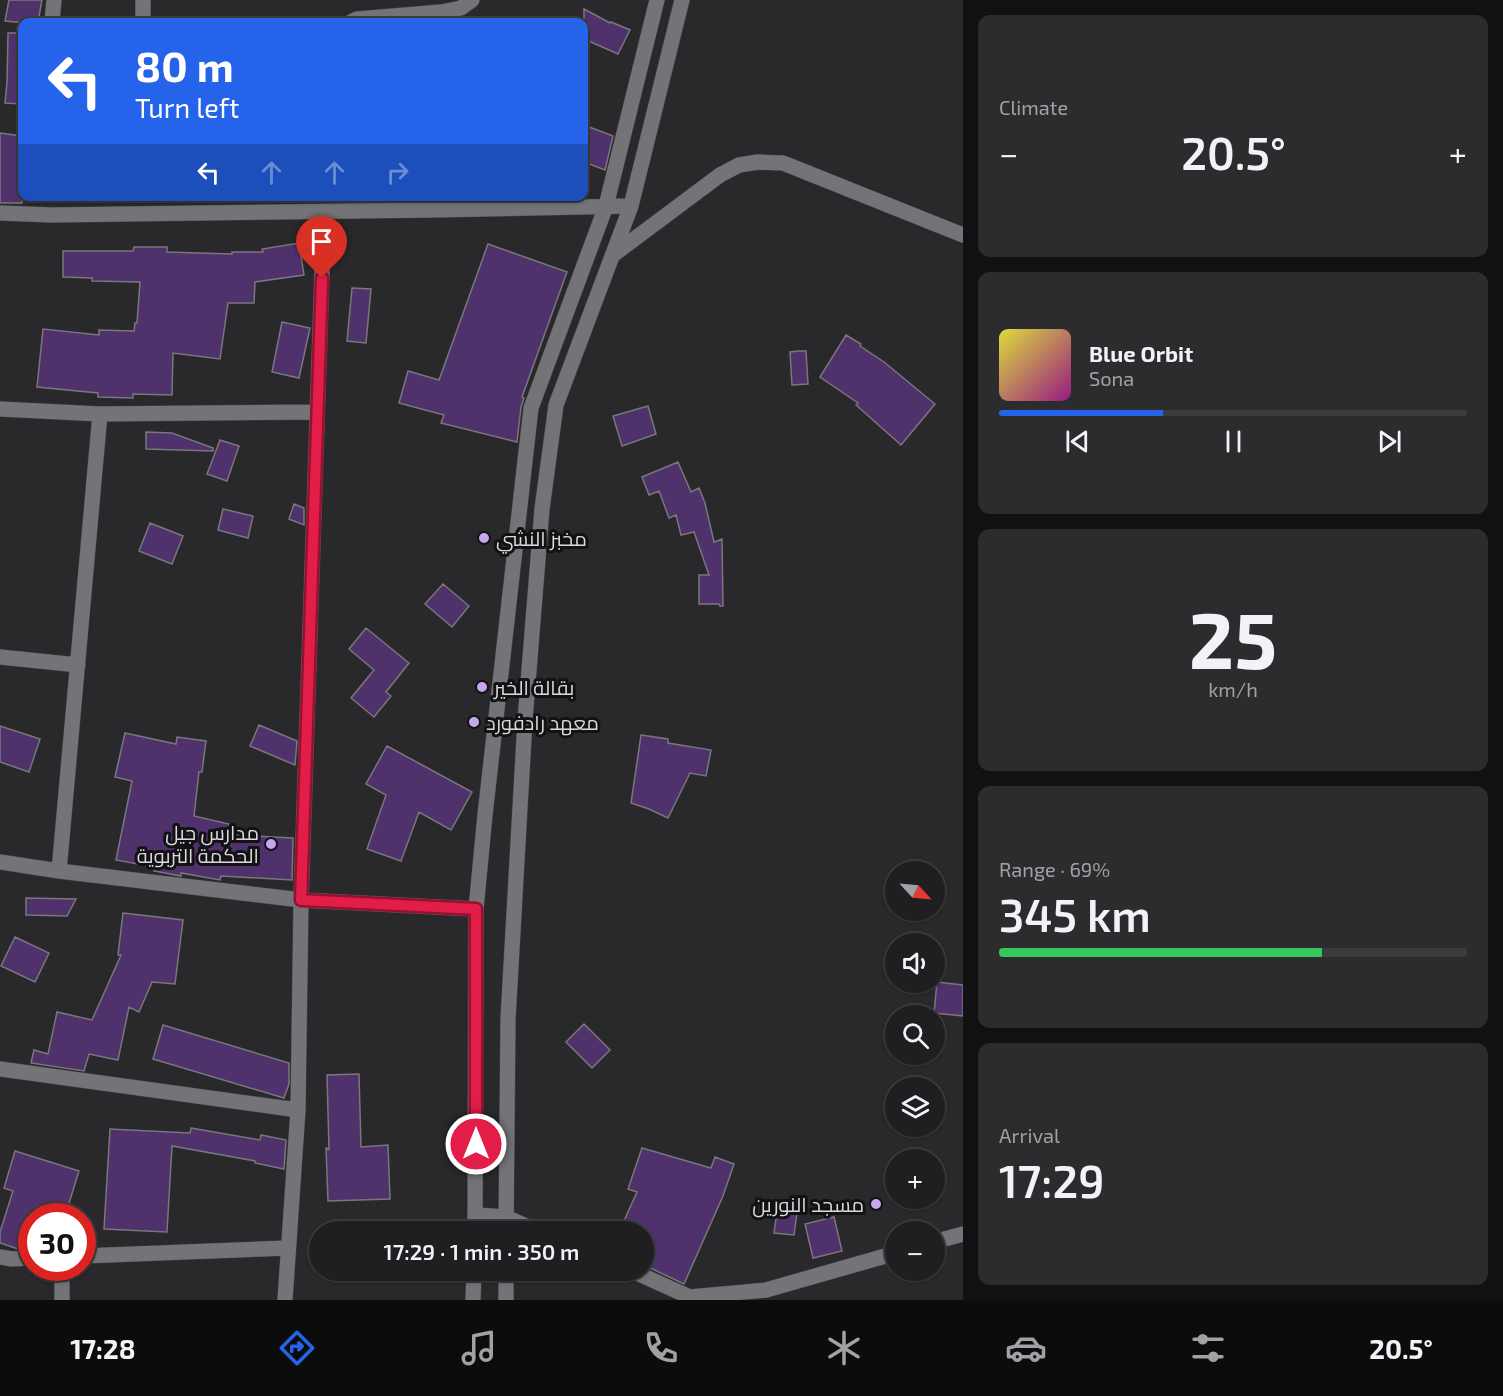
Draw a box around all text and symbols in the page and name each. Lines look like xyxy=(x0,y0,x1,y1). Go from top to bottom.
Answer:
text: 80 m xyxy=(135,40,234,90)
icon: left xyxy=(36,42,114,120)
text: Turn left xyxy=(135,91,239,123)
text: Climate xyxy=(999,95,1068,119)
text: 20.5° xyxy=(1181,125,1286,179)
text: − xyxy=(999,133,1018,173)
text: + xyxy=(1449,133,1467,173)
icon: left xyxy=(192,156,225,189)
icon: ahead xyxy=(255,156,288,189)
icon: ahead xyxy=(318,156,351,189)
icon: right xyxy=(381,156,414,189)
pin xyxy=(296,216,347,278)
icon: arrive xyxy=(305,225,338,258)
text: Blue Orbit xyxy=(1089,340,1193,366)
text: Sona xyxy=(1089,366,1134,390)
icon: previous xyxy=(1061,425,1094,458)
icon: pause xyxy=(1217,425,1250,458)
icon: next xyxy=(1373,425,1406,458)
place label: مخبز النشي xyxy=(496,526,587,554)
marker: مخبز النشي xyxy=(477,531,491,545)
text: 25 xyxy=(1189,591,1277,685)
place label: بقالة الخير xyxy=(493,675,574,700)
text: km/h xyxy=(1208,677,1258,701)
marker: بقالة الخير xyxy=(475,680,489,694)
place label: معهد رادفورد xyxy=(486,710,599,736)
marker: معهد رادفورد xyxy=(467,715,481,729)
place label: مدارس جيل الحكمة التربوية xyxy=(137,820,259,868)
marker: مدارس جيل الحكمة التربوية xyxy=(264,837,278,851)
text: Range · 69% xyxy=(999,857,1110,881)
north arrow xyxy=(885,861,945,921)
map controls xyxy=(885,861,945,1281)
text: 345 km xyxy=(999,887,1151,941)
button: sound xyxy=(885,933,945,993)
button: search xyxy=(885,1005,945,1065)
button: layers xyxy=(885,1077,945,1137)
position arrow xyxy=(444,1112,508,1176)
text: Arrival xyxy=(999,1123,1060,1147)
button: + xyxy=(885,1149,945,1209)
text: 17:29 xyxy=(999,1153,1104,1207)
place label: مسجد النورين xyxy=(752,1192,864,1218)
marker: مسجد النورين xyxy=(869,1197,883,1211)
speed limit sign: 30 xyxy=(18,1203,96,1281)
button: − xyxy=(885,1221,945,1281)
text: 17:29 · 1 min · 350 m xyxy=(384,1238,579,1264)
icon: directions xyxy=(276,1327,318,1369)
icon: music xyxy=(458,1327,500,1369)
icon: phone xyxy=(640,1327,682,1369)
icon: climate xyxy=(823,1327,865,1369)
icon: car xyxy=(1005,1327,1047,1369)
icon: filters xyxy=(1187,1327,1229,1369)
text: 17:28 xyxy=(70,1332,136,1364)
text: 20.5° xyxy=(1369,1332,1433,1364)

